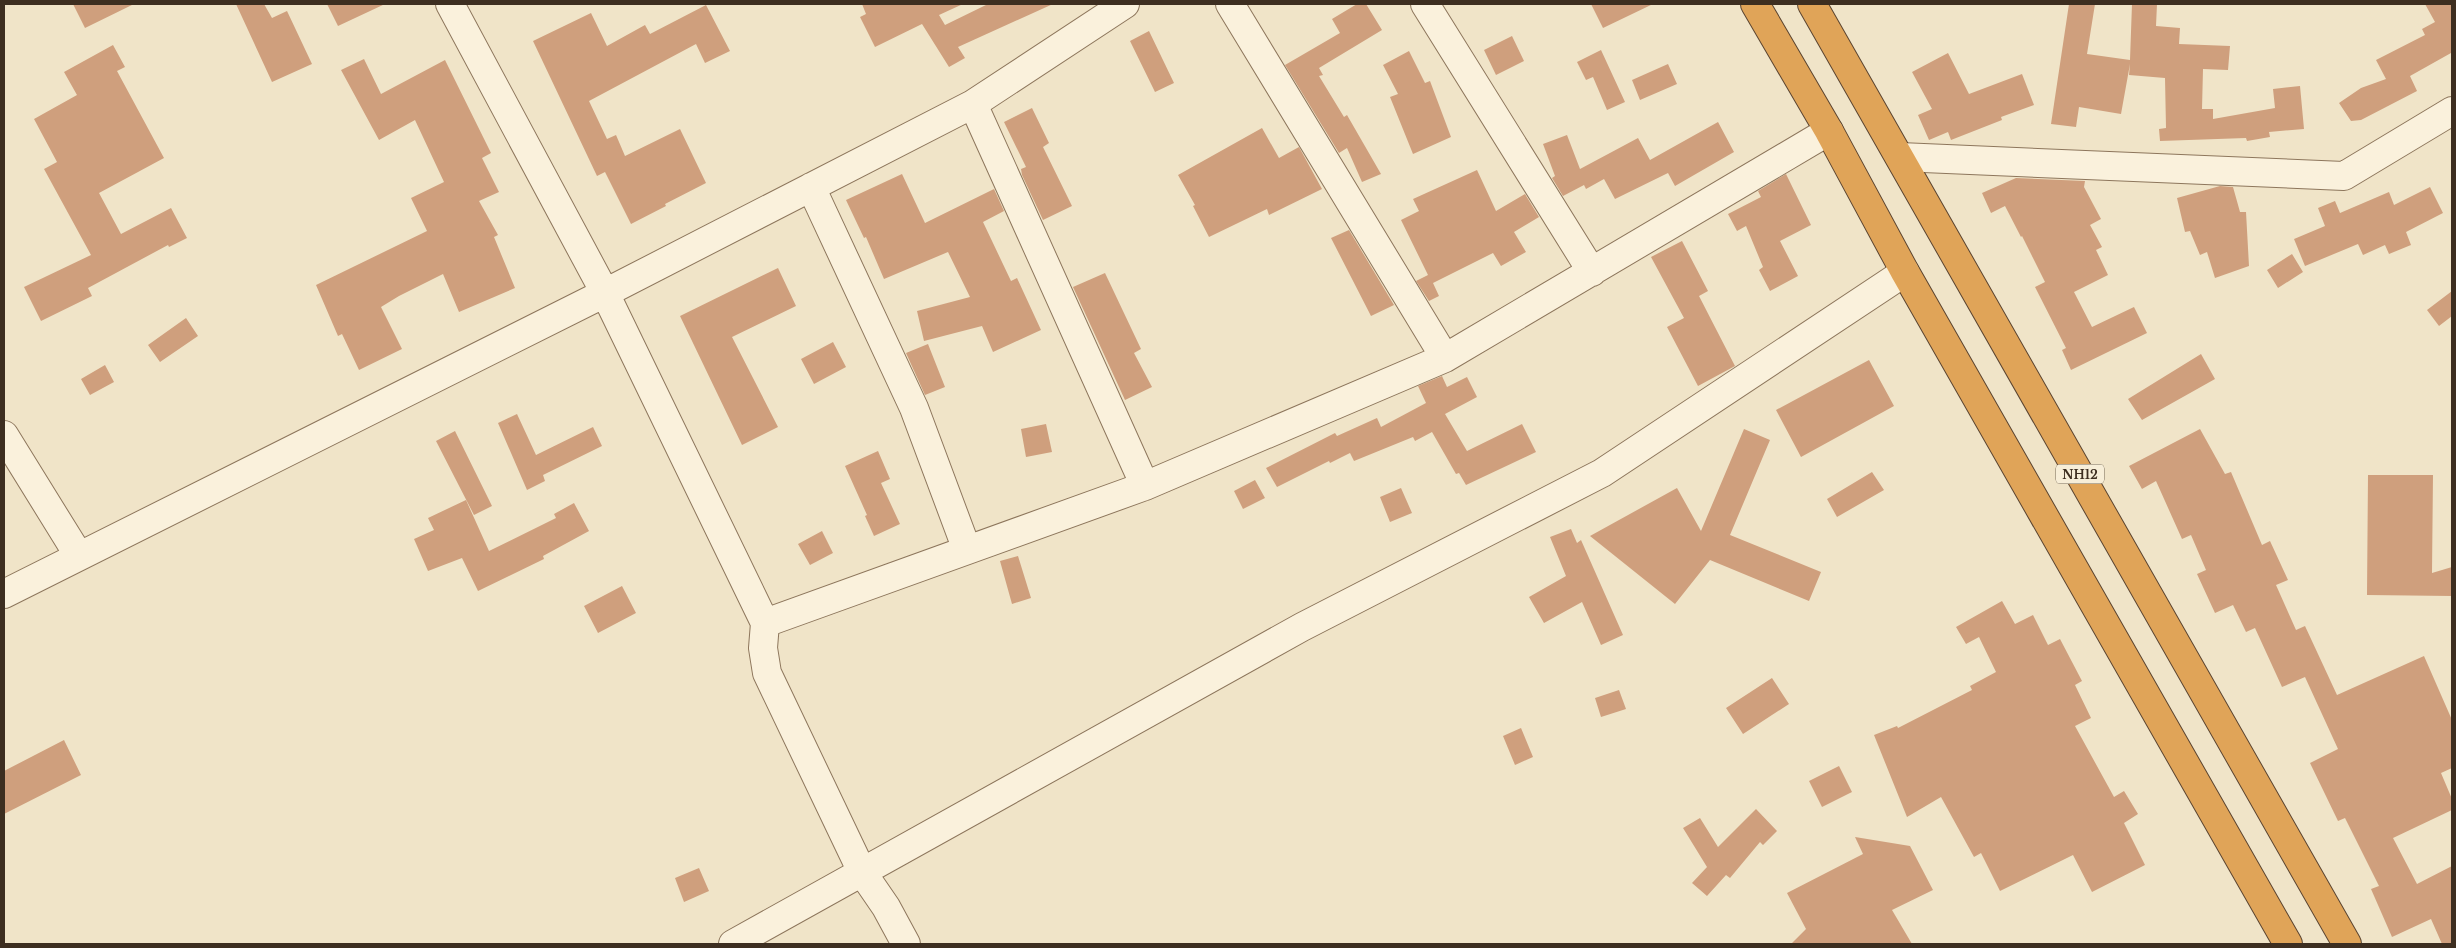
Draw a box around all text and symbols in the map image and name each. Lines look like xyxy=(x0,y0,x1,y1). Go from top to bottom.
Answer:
road number: NH12 xyxy=(2056,464,2104,484)

